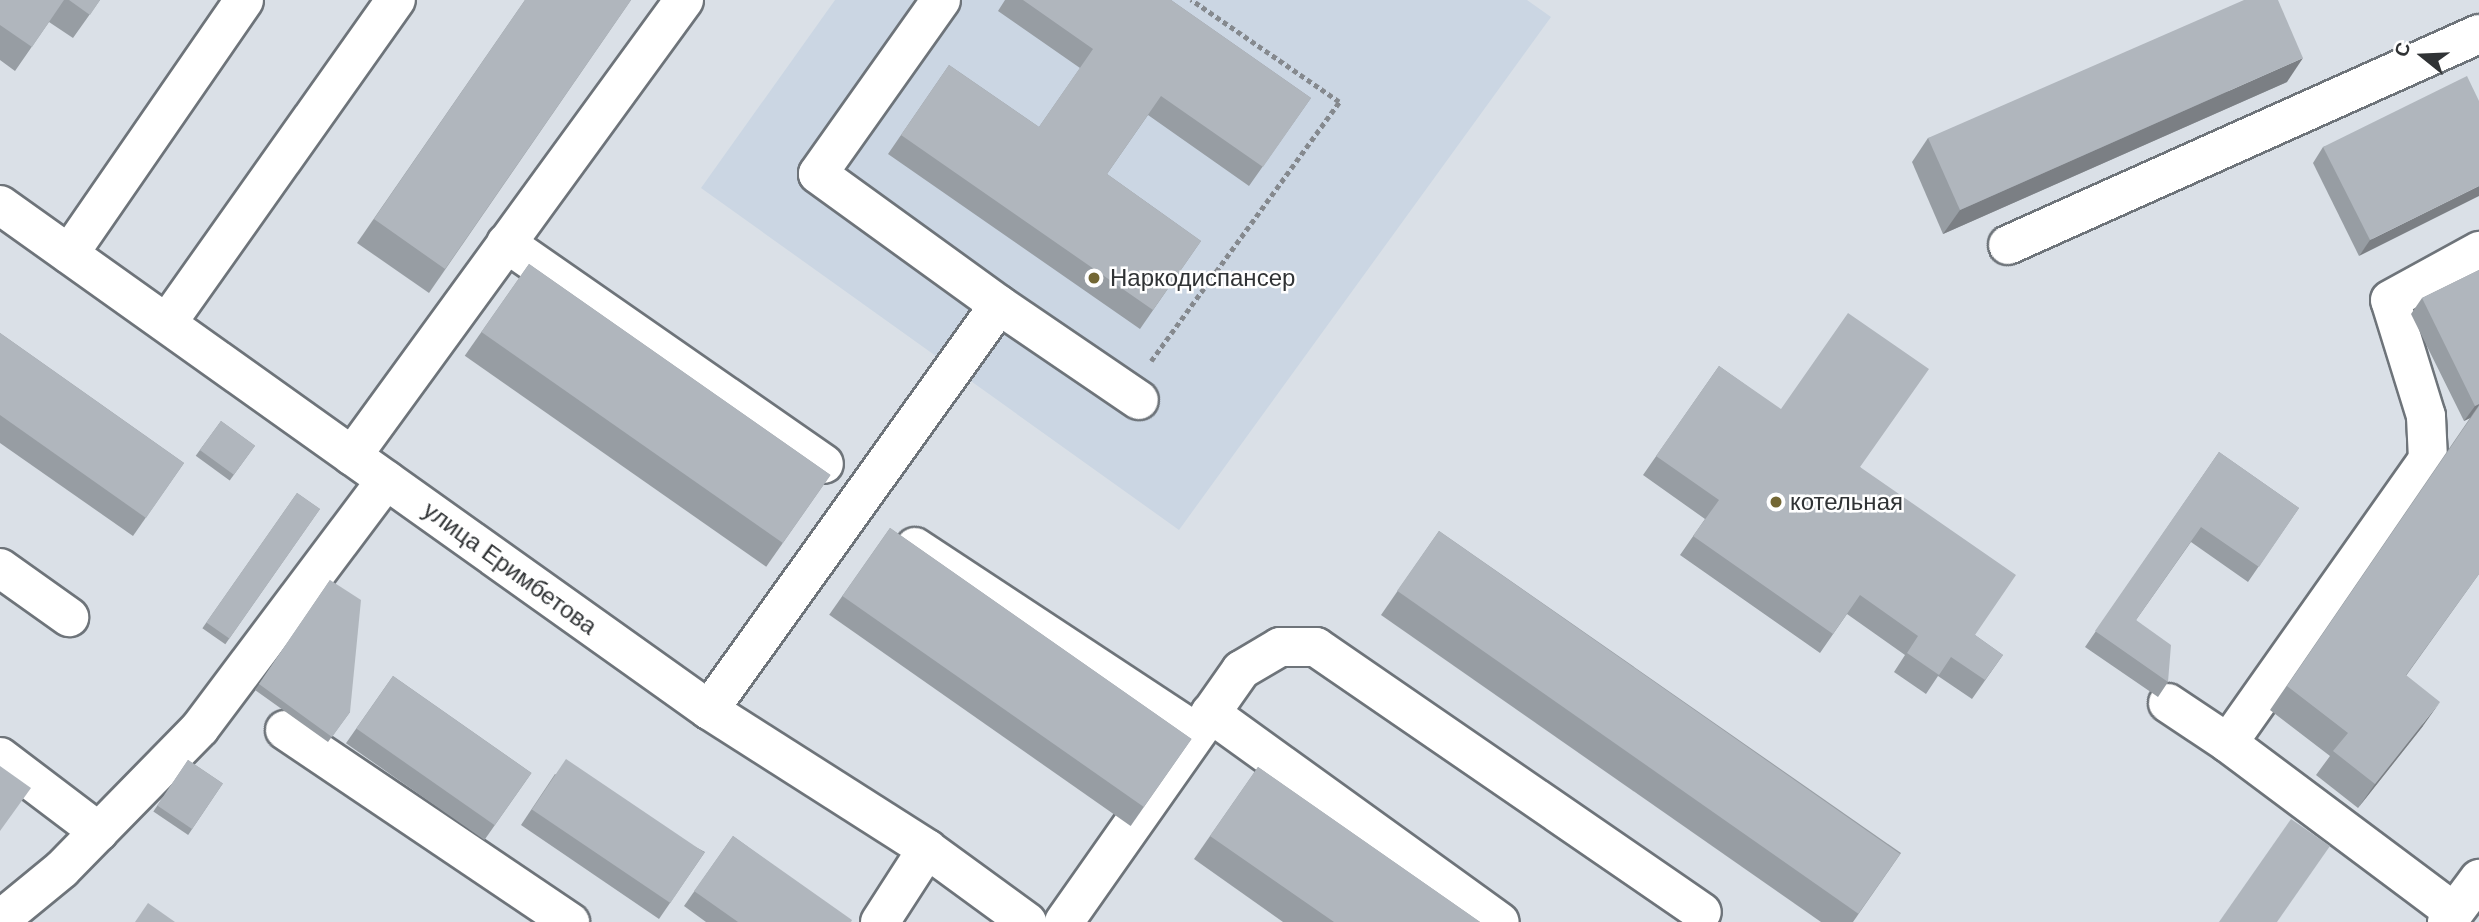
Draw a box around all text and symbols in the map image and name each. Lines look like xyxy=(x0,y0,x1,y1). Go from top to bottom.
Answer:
north arrow xyxy=(2388,21,2458,91)
text: С xyxy=(2390,40,2415,59)
place label: Наркодиспансер xyxy=(1110,264,1295,292)
marker: Наркодиспансер xyxy=(1084,268,1104,288)
place label: котельная xyxy=(1790,488,1903,516)
marker: котельная xyxy=(1768,494,1784,510)
street label: улица Еримбетова xyxy=(418,495,602,641)

